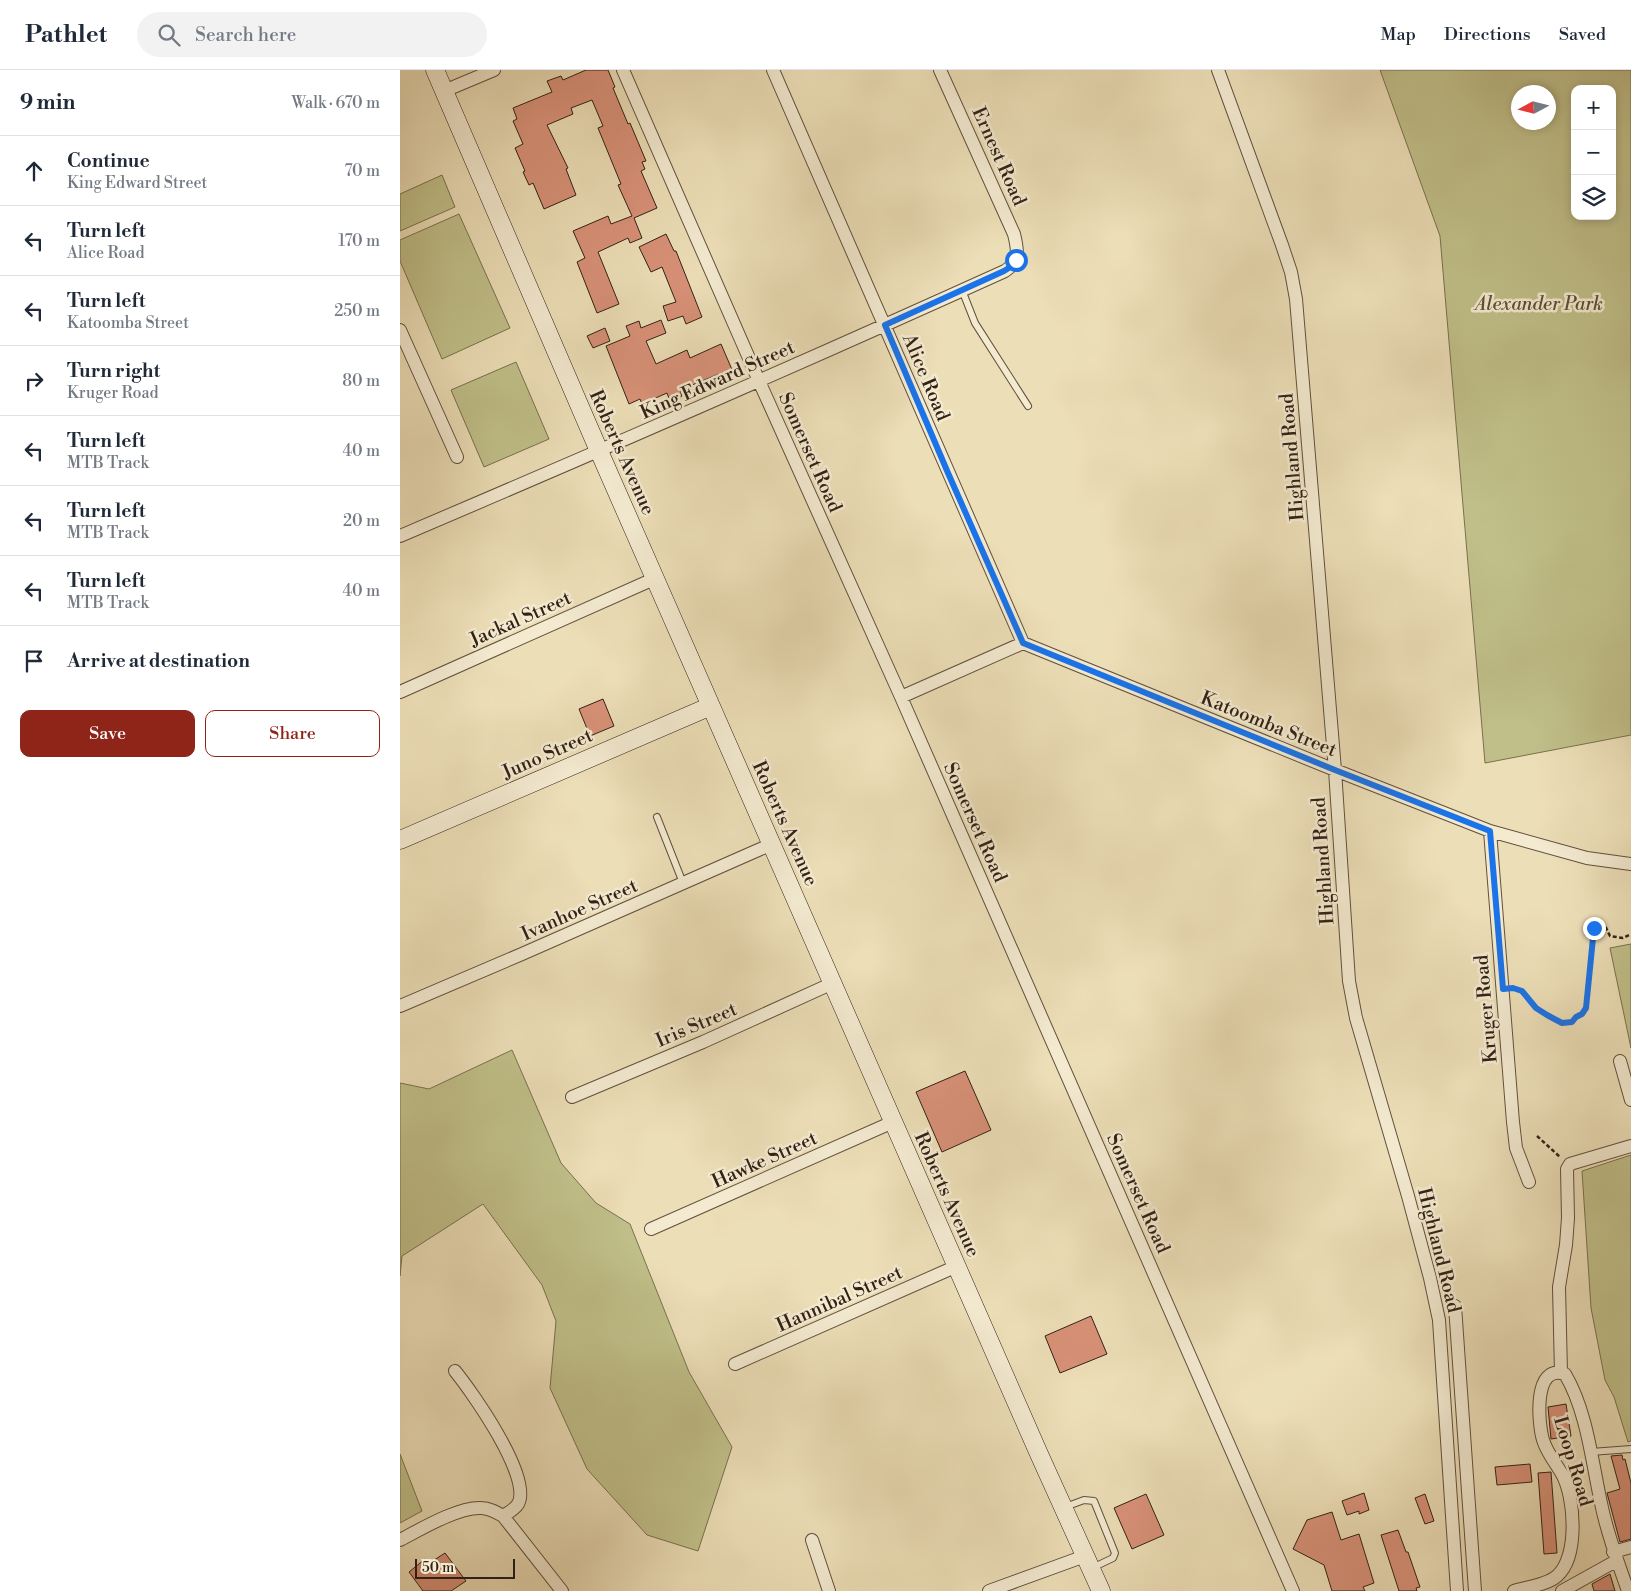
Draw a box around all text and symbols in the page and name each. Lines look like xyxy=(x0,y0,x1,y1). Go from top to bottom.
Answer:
search box xyxy=(137,12,487,57)
text: Pathlet xyxy=(25,20,107,50)
icon: search xyxy=(155,21,183,49)
text: Search here xyxy=(195,23,296,47)
text: Map xyxy=(1380,23,1416,46)
text: Directions xyxy=(1444,23,1531,46)
text: Saved xyxy=(1559,23,1606,46)
north arrow xyxy=(1511,85,1556,130)
map controls xyxy=(1571,85,1616,220)
button: + xyxy=(1571,85,1616,130)
text: 9 min xyxy=(20,90,75,116)
text: Walk · 670 m xyxy=(292,93,380,113)
street label: Ernest Road xyxy=(967,103,1032,210)
button: − xyxy=(1571,130,1616,175)
text: Continue xyxy=(67,149,150,173)
icon: ahead xyxy=(20,157,48,185)
text: 70 m xyxy=(344,161,380,181)
text: King Edward Street xyxy=(67,173,207,193)
button: layers xyxy=(1571,175,1616,220)
text: Turn left xyxy=(67,219,146,243)
icon: left xyxy=(20,227,48,255)
text: 170 m xyxy=(338,231,380,251)
text: Alice Road xyxy=(67,243,145,263)
route start xyxy=(1005,249,1028,272)
text: Turn left xyxy=(67,289,146,313)
park label: Alexander Park xyxy=(1473,292,1603,316)
icon: left xyxy=(20,297,48,325)
text: 250 m xyxy=(334,301,380,321)
text: Katoomba Street xyxy=(67,313,189,333)
street label: Alice Road xyxy=(897,329,955,425)
street label: King Edward Street xyxy=(636,335,799,425)
text: Turn right xyxy=(67,359,160,383)
icon: right xyxy=(20,367,48,395)
text: 80 m xyxy=(342,371,380,391)
text: Kruger Road xyxy=(67,383,159,403)
street label: Roberts Avenue xyxy=(584,386,660,519)
street label: Somerset Road xyxy=(773,389,847,516)
street label: Highland Road xyxy=(1274,392,1310,522)
text: Turn left xyxy=(67,429,146,453)
icon: left xyxy=(20,437,48,465)
text: 40 m xyxy=(343,441,380,461)
text: MTB Track xyxy=(67,453,149,473)
text: Turn left xyxy=(67,499,146,523)
icon: left xyxy=(20,507,48,535)
text: 20 m xyxy=(343,511,380,531)
text: MTB Track xyxy=(67,523,149,543)
text: Turn left xyxy=(67,569,146,593)
icon: left xyxy=(20,577,48,605)
text: 40 m xyxy=(343,581,380,601)
street label: Jackal Street xyxy=(465,586,575,652)
text: MTB Track xyxy=(67,593,149,613)
icon: arrive xyxy=(20,647,48,675)
text: Arrive at destination xyxy=(67,649,250,673)
street label: Katoomba Street xyxy=(1197,686,1340,762)
button: Save xyxy=(20,710,195,757)
button: Share xyxy=(205,710,380,757)
street label: Juno Street xyxy=(498,723,597,785)
street label: Roberts Avenue xyxy=(747,757,823,890)
street label: Somerset Road xyxy=(938,759,1012,886)
street label: Highland Road xyxy=(1307,796,1339,926)
street label: Ivanhoe Street xyxy=(518,873,641,946)
route end xyxy=(1583,917,1606,940)
street label: Kruger Road xyxy=(1469,953,1503,1064)
street label: Iris Street xyxy=(652,997,741,1053)
street label: Hawke Street xyxy=(708,1126,821,1194)
street label: Roberts Avenue xyxy=(909,1128,985,1261)
street label: Somerset Road xyxy=(1101,1130,1175,1257)
street label: Highland Road xyxy=(1412,1185,1466,1315)
street label: Hannibal Street xyxy=(773,1260,906,1337)
street label: Loop Road xyxy=(1548,1413,1598,1509)
scale bar xyxy=(415,1556,515,1579)
text: 50 m xyxy=(422,1559,454,1577)

